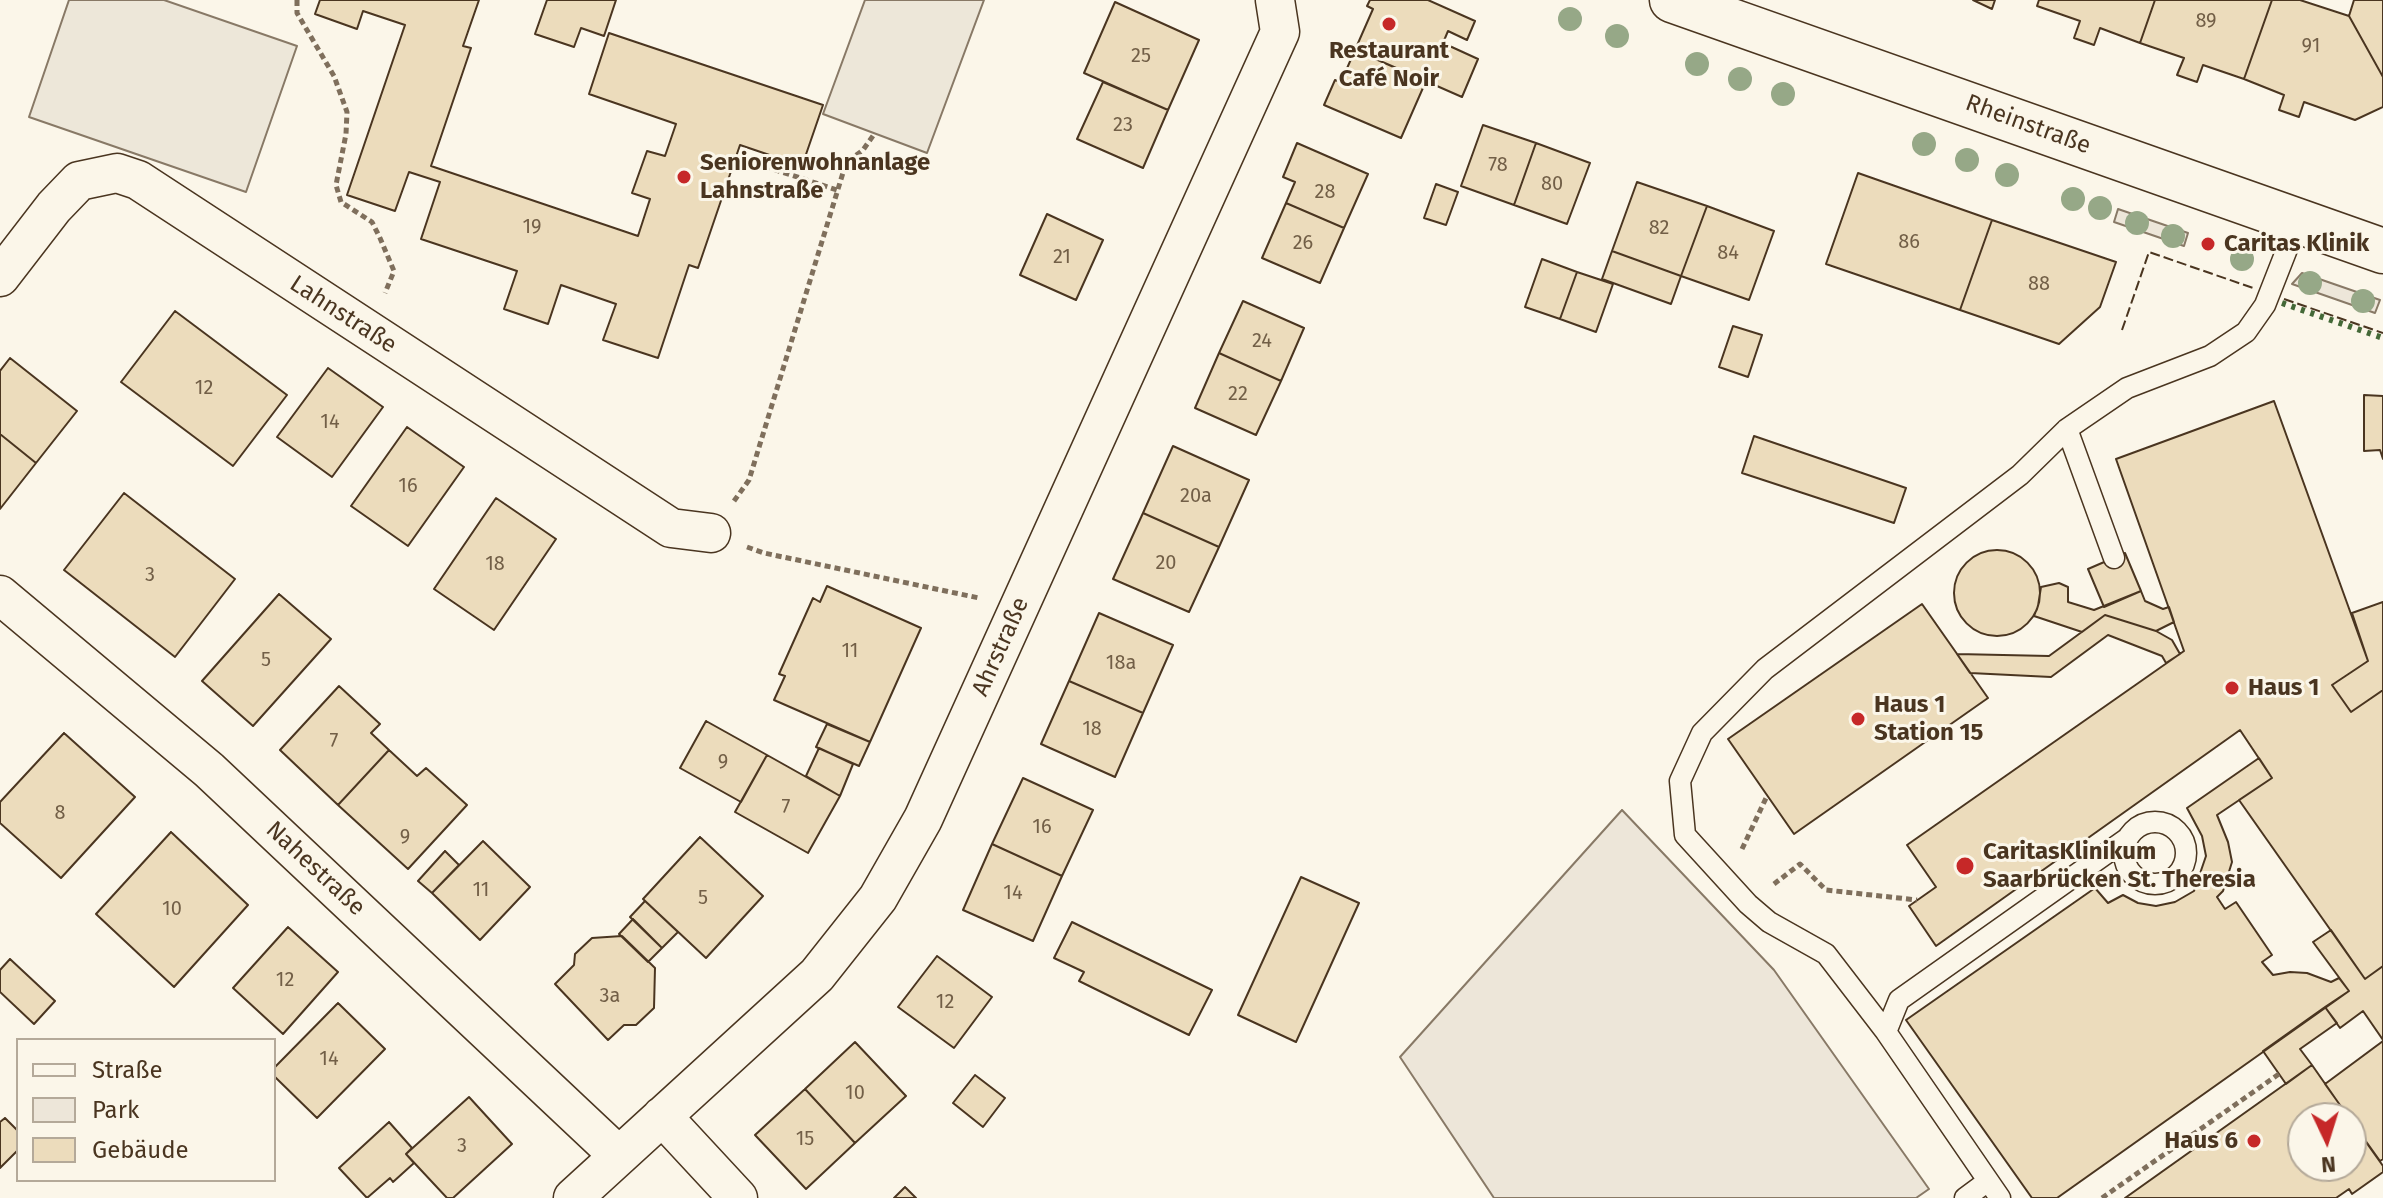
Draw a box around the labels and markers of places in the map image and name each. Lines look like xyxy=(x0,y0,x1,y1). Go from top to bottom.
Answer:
marker: Restaurant Café Noir xyxy=(1380,15,1398,33)
place label: Restaurant Café Noir xyxy=(1329,37,1449,93)
place label: Seniorenwohnanlage Lahnstraße xyxy=(700,149,930,205)
marker: Seniorenwohnanlage Lahnstraße xyxy=(675,168,693,186)
place label: Caritas Klinik xyxy=(2224,230,2369,258)
marker: Caritas Klinik xyxy=(2199,235,2217,253)
place label: Haus 1 xyxy=(2248,674,2319,702)
marker: Haus 1 xyxy=(2223,679,2241,697)
place label: Haus 1 Station 15 xyxy=(1874,691,1983,747)
marker: Haus 1 Station 15 xyxy=(1849,710,1867,728)
place label: CaritasKlinikum Saarbrücken St. Theresia xyxy=(1983,838,2256,894)
marker: CaritasKlinikum Saarbrücken St. Theresia xyxy=(1954,855,1976,877)
place label: Haus 6 xyxy=(2164,1127,2238,1155)
marker: Haus 6 xyxy=(2245,1132,2263,1150)

